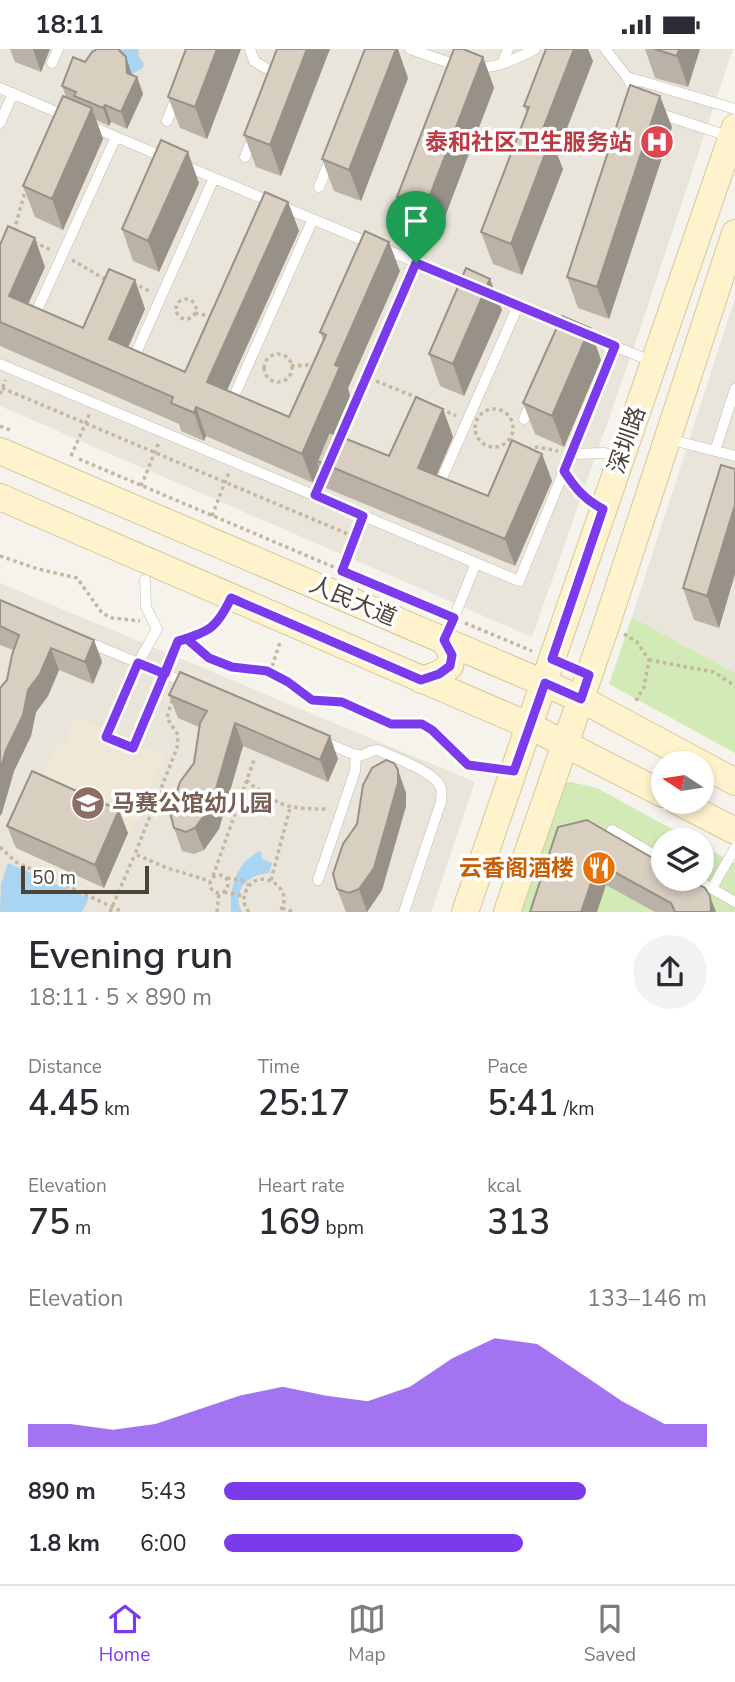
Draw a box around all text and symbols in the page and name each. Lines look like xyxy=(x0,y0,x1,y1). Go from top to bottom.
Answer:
text: 18:11 xyxy=(35,7,104,42)
hospital icon: 泰和社区卫生服务站 xyxy=(638,123,676,161)
place label: 泰和社区卫生服务站 xyxy=(425,127,632,158)
pin xyxy=(386,191,446,263)
icon: arrive xyxy=(397,202,435,240)
street label: 深圳路 xyxy=(601,402,653,478)
street label: 人民大道 xyxy=(305,569,401,633)
north arrow xyxy=(651,751,714,814)
map controls xyxy=(651,751,714,891)
school or university icon: 马赛公馆幼儿园 xyxy=(69,784,107,822)
place label: 马赛公馆幼儿园 xyxy=(112,788,273,819)
button: layers xyxy=(651,828,714,891)
restaurant icon: 云香阁酒楼 xyxy=(580,849,618,887)
place label: 云香阁酒楼 xyxy=(459,853,574,884)
scale bar xyxy=(21,863,149,895)
text: 50 m xyxy=(32,865,76,891)
text: Evening run xyxy=(28,930,233,981)
button: share xyxy=(633,935,707,1009)
text: 18:11 · 5 × 890 m xyxy=(28,982,212,1013)
text: Distance xyxy=(28,1054,102,1080)
text: Time xyxy=(258,1054,300,1080)
text: Pace xyxy=(487,1054,528,1080)
text: 4.45 xyxy=(28,1080,99,1127)
text: 25:17 xyxy=(258,1080,350,1127)
text: 5:41 xyxy=(487,1080,559,1127)
text: km xyxy=(99,1096,130,1122)
text: /km xyxy=(559,1096,595,1122)
text: Elevation xyxy=(28,1173,107,1199)
text: Heart rate xyxy=(258,1173,345,1199)
text: kcal xyxy=(487,1173,521,1199)
text: 75 xyxy=(28,1199,70,1246)
text: 169 xyxy=(258,1199,321,1246)
text: 313 xyxy=(487,1199,550,1246)
text: m xyxy=(70,1215,91,1241)
text: bpm xyxy=(321,1215,364,1241)
text: Elevation xyxy=(28,1283,123,1314)
text: 133–146 m xyxy=(587,1283,707,1314)
text: 890 m xyxy=(28,1476,96,1507)
text: 5:43 xyxy=(140,1476,187,1507)
text: 1.8 km xyxy=(28,1528,100,1559)
text: 6:00 xyxy=(140,1528,187,1559)
tab: Home xyxy=(99,1600,150,1668)
tab: Map xyxy=(348,1600,386,1668)
tab: Saved xyxy=(584,1600,636,1668)

